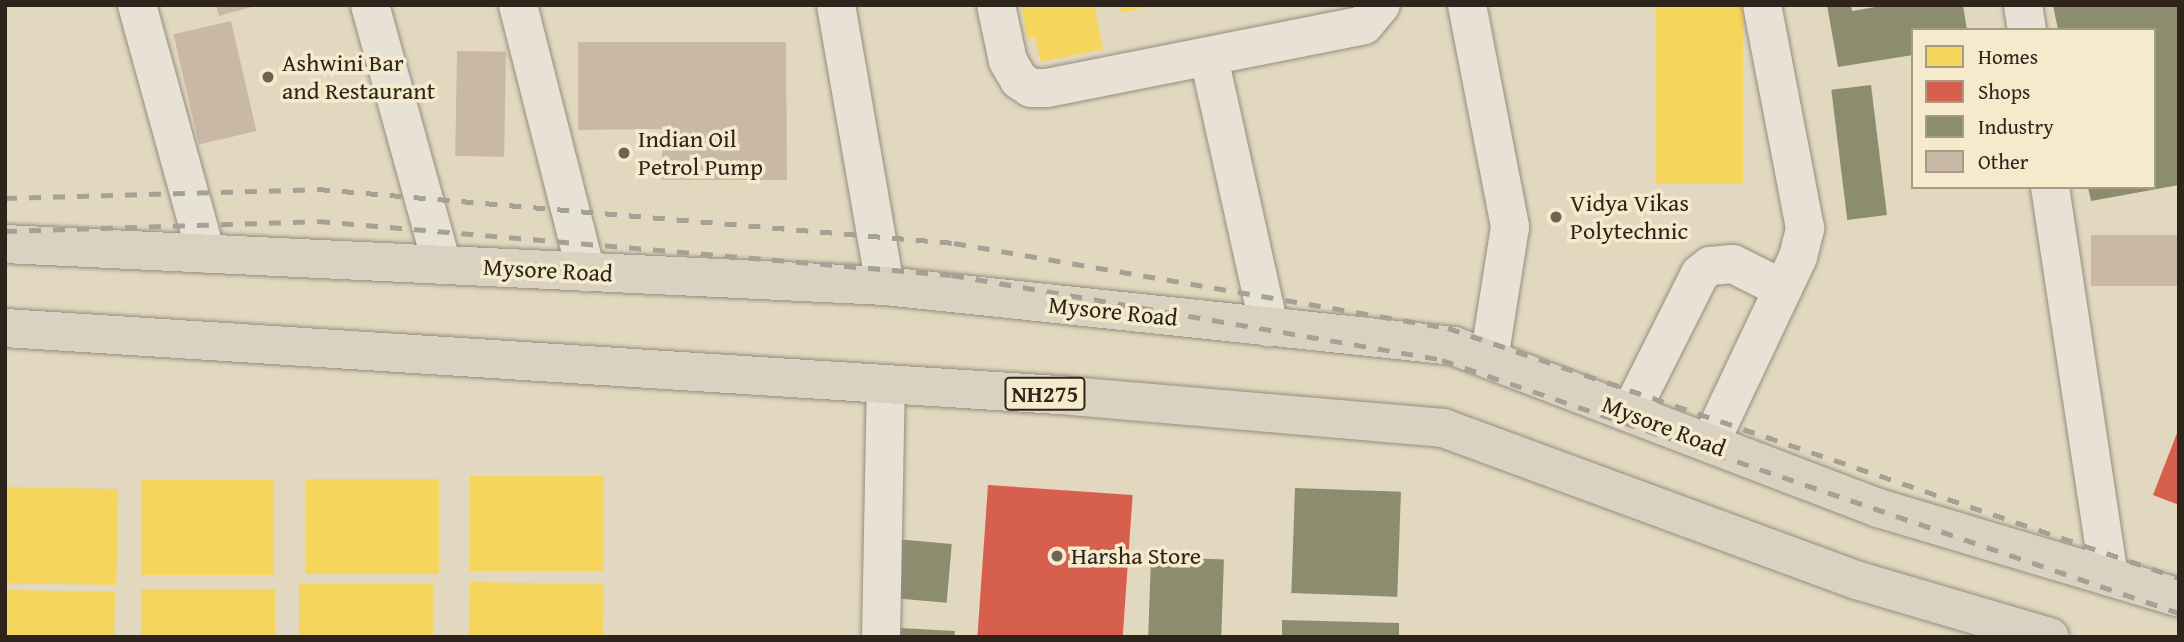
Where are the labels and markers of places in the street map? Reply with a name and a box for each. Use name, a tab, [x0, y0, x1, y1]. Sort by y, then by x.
place label: Ashwini Bar and Restaurant	[282, 49, 435, 105]
marker: Ashwini Bar and Restaurant	[260, 69, 276, 85]
place label: Indian Oil Petrol Pump	[638, 125, 763, 181]
marker: Indian Oil Petrol Pump	[616, 145, 632, 161]
place label: Vidya Vikas Polytechnic	[1570, 189, 1689, 245]
marker: Vidya Vikas Polytechnic	[1548, 209, 1564, 225]
place label: Harsha Store	[1071, 542, 1201, 570]
marker: Harsha Store	[1049, 548, 1065, 564]

